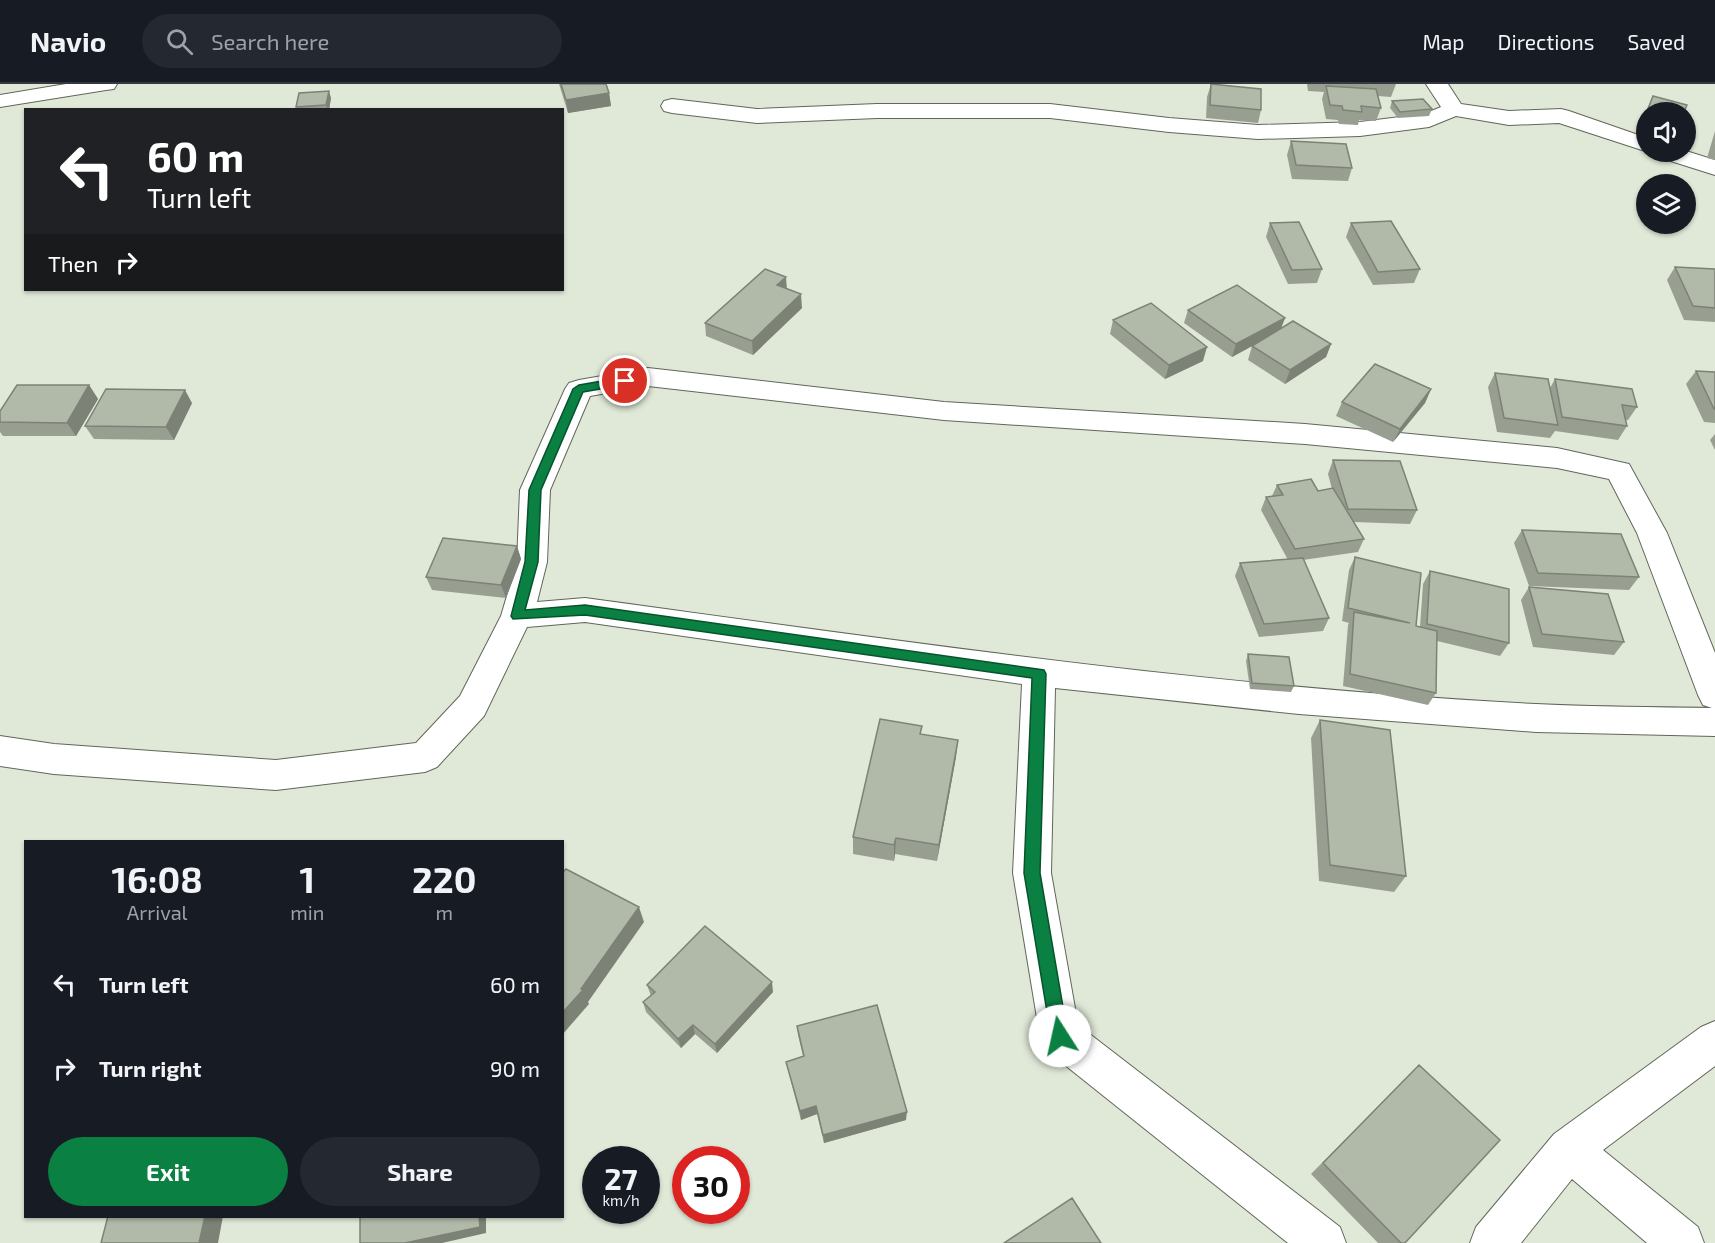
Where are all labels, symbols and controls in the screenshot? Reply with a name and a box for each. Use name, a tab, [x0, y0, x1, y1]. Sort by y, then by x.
search box	[142, 14, 562, 68]
text: Navio	[30, 24, 106, 58]
icon: search	[163, 25, 196, 58]
text: Search here	[211, 28, 329, 54]
text: Map	[1422, 29, 1465, 54]
text: Directions	[1498, 29, 1594, 54]
text: Saved	[1627, 29, 1685, 54]
map controls	[1636, 102, 1696, 234]
button: sound	[1636, 102, 1696, 162]
text: 60 m	[147, 130, 244, 180]
icon: left	[48, 132, 126, 210]
button: layers	[1636, 174, 1696, 234]
text: Turn left	[147, 181, 251, 213]
icon: right	[110, 246, 143, 279]
text: Then	[48, 250, 98, 276]
pin	[599, 355, 650, 406]
icon: arrive	[608, 364, 641, 397]
text: 16:08	[112, 857, 203, 900]
text: 1	[300, 857, 315, 900]
text: 220	[412, 857, 476, 900]
text: Arrival	[127, 900, 188, 924]
text: min	[290, 900, 324, 924]
text: m	[435, 900, 453, 924]
icon: left	[48, 968, 81, 1001]
text: Turn left	[99, 971, 188, 997]
text: 60 m	[490, 971, 540, 997]
position arrow	[1028, 1004, 1092, 1068]
icon: right	[48, 1052, 81, 1085]
text: Turn right	[99, 1055, 201, 1081]
text: 90 m	[490, 1055, 540, 1081]
button: Exit	[48, 1137, 288, 1206]
button: Share	[300, 1137, 540, 1206]
speed limit sign: 30	[672, 1146, 750, 1224]
text: 27	[604, 1160, 638, 1196]
text: km/h	[602, 1191, 640, 1209]

